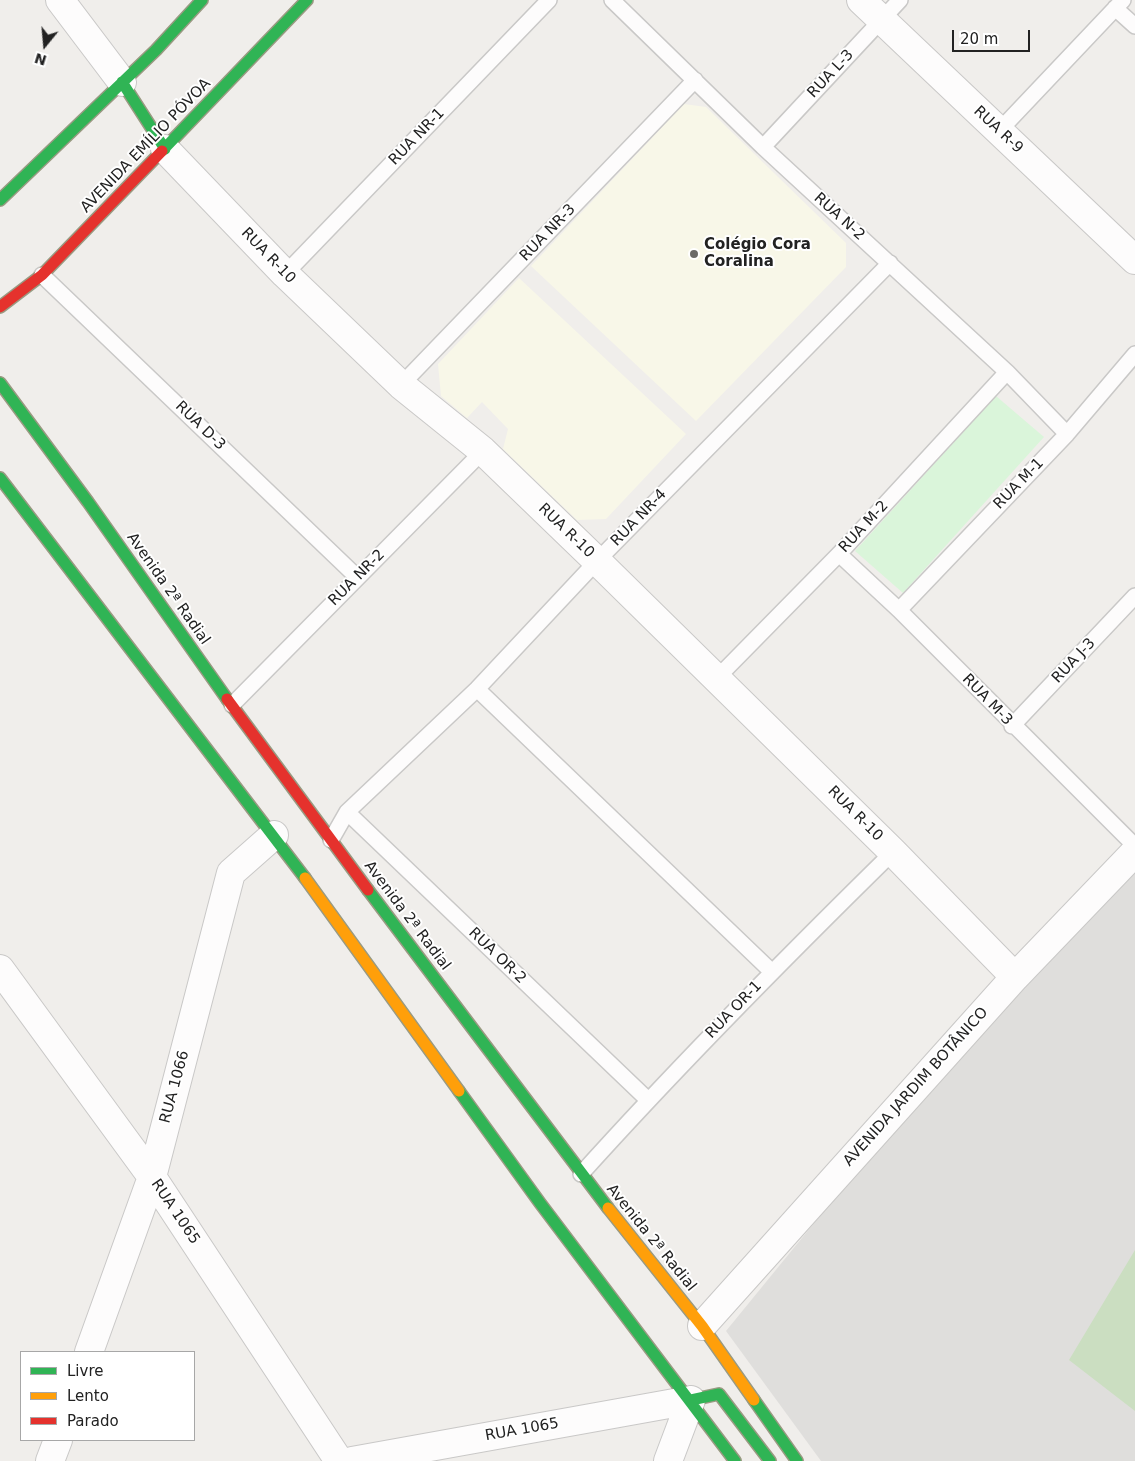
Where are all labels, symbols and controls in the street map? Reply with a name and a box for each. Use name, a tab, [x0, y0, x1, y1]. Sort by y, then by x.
north arrow	[20, 20, 70, 70]
scale bar	[955, 20, 1032, 52]
text: 20 m	[960, 30, 998, 48]
street label: RUA L-3	[804, 46, 858, 102]
text: N	[33, 50, 49, 69]
street label: AVENIDA EMÍLIO PÓVOA	[77, 75, 215, 217]
street label: RUA R-9	[969, 103, 1027, 157]
street label: RUA NR-1	[385, 105, 449, 169]
street label: RUA N-2	[810, 189, 868, 245]
street label: RUA NR-3	[516, 201, 580, 265]
street label: RUA R-10	[237, 224, 299, 288]
place label: Colégio Cora Coralina	[704, 236, 811, 271]
marker: Colégio Cora Coralina	[688, 248, 700, 260]
street label: RUA D-3	[171, 398, 229, 454]
street label: RUA M-1	[990, 455, 1048, 513]
street label: RUA NR-4	[607, 486, 671, 550]
street label: RUA M-2	[835, 497, 893, 557]
street label: RUA R-10	[534, 500, 598, 562]
street label: Avenida 2ª Radial	[123, 530, 213, 648]
street label: RUA NR-2	[325, 546, 389, 610]
street label: RUA J-3	[1049, 635, 1099, 687]
street label: RUA M-3	[958, 671, 1016, 729]
street label: RUA R-10	[824, 783, 886, 845]
street label: Avenida 2ª Radial	[360, 858, 454, 974]
street label: RUA OR-2	[464, 924, 530, 988]
street label: RUA OR-1	[702, 977, 766, 1043]
street label: AVENIDA JARDIM BOTÂNICO	[840, 1004, 992, 1170]
street label: RUA 1066	[157, 1049, 193, 1125]
street label: RUA 1065	[147, 1176, 203, 1248]
street label: Avenida 2ª Radial	[602, 1181, 700, 1295]
legend	[20, 1351, 195, 1441]
text: Livre	[67, 1362, 103, 1380]
text: Lento	[67, 1387, 109, 1405]
text: Parado	[67, 1412, 119, 1430]
street label: RUA 1065	[484, 1415, 560, 1445]

